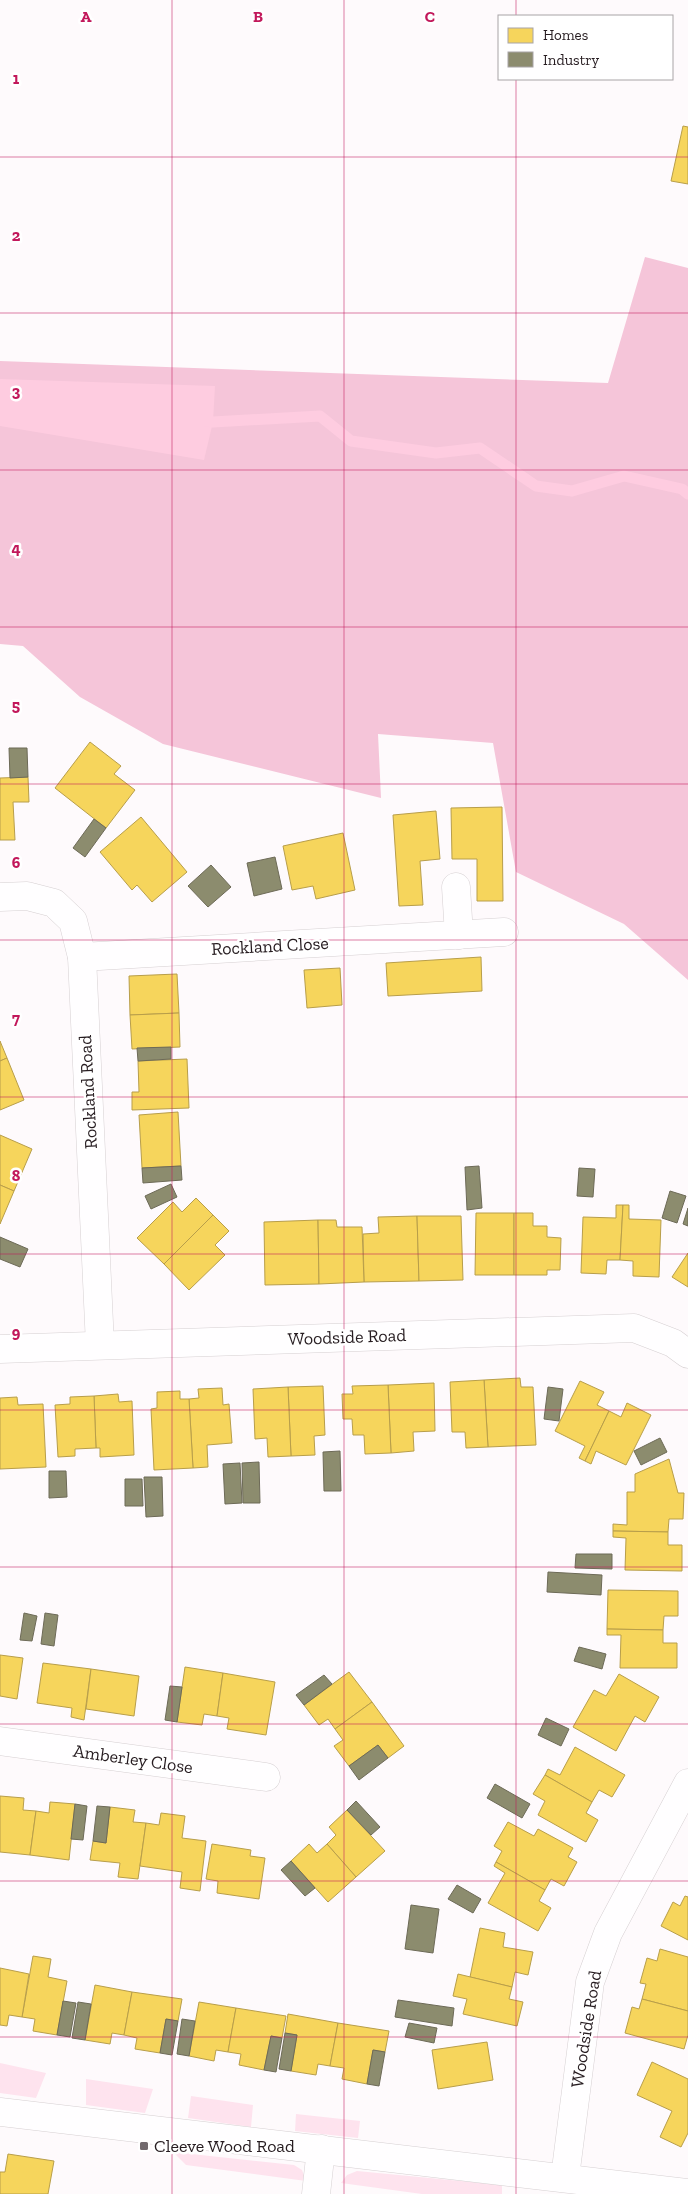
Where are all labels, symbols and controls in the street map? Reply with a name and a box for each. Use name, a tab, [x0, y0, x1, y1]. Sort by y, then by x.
text: A	[81, 7, 92, 26]
text: B	[253, 7, 263, 26]
text: C	[425, 7, 435, 26]
legend	[498, 15, 673, 80]
text: Homes	[543, 26, 588, 44]
text: Industry	[543, 51, 600, 69]
text: 1	[13, 69, 20, 88]
text: 2	[12, 226, 21, 245]
text: 3	[12, 382, 21, 401]
text: 4	[11, 539, 21, 558]
text: 5	[12, 696, 20, 715]
text: 6	[12, 853, 21, 872]
street label: Rockland Close	[211, 932, 329, 960]
text: 7	[12, 1009, 20, 1028]
street label: Rockland Road	[74, 1034, 102, 1150]
text: 8	[12, 1166, 21, 1185]
text: 9	[12, 1323, 21, 1342]
street label: Woodside Road	[287, 1324, 407, 1350]
street label: Amberley Close	[72, 1740, 194, 1778]
street label: Woodside Road	[566, 1969, 606, 2089]
place label: Cleeve Wood Road	[154, 2135, 295, 2157]
marker: Cleeve Wood Road	[138, 2140, 150, 2152]

